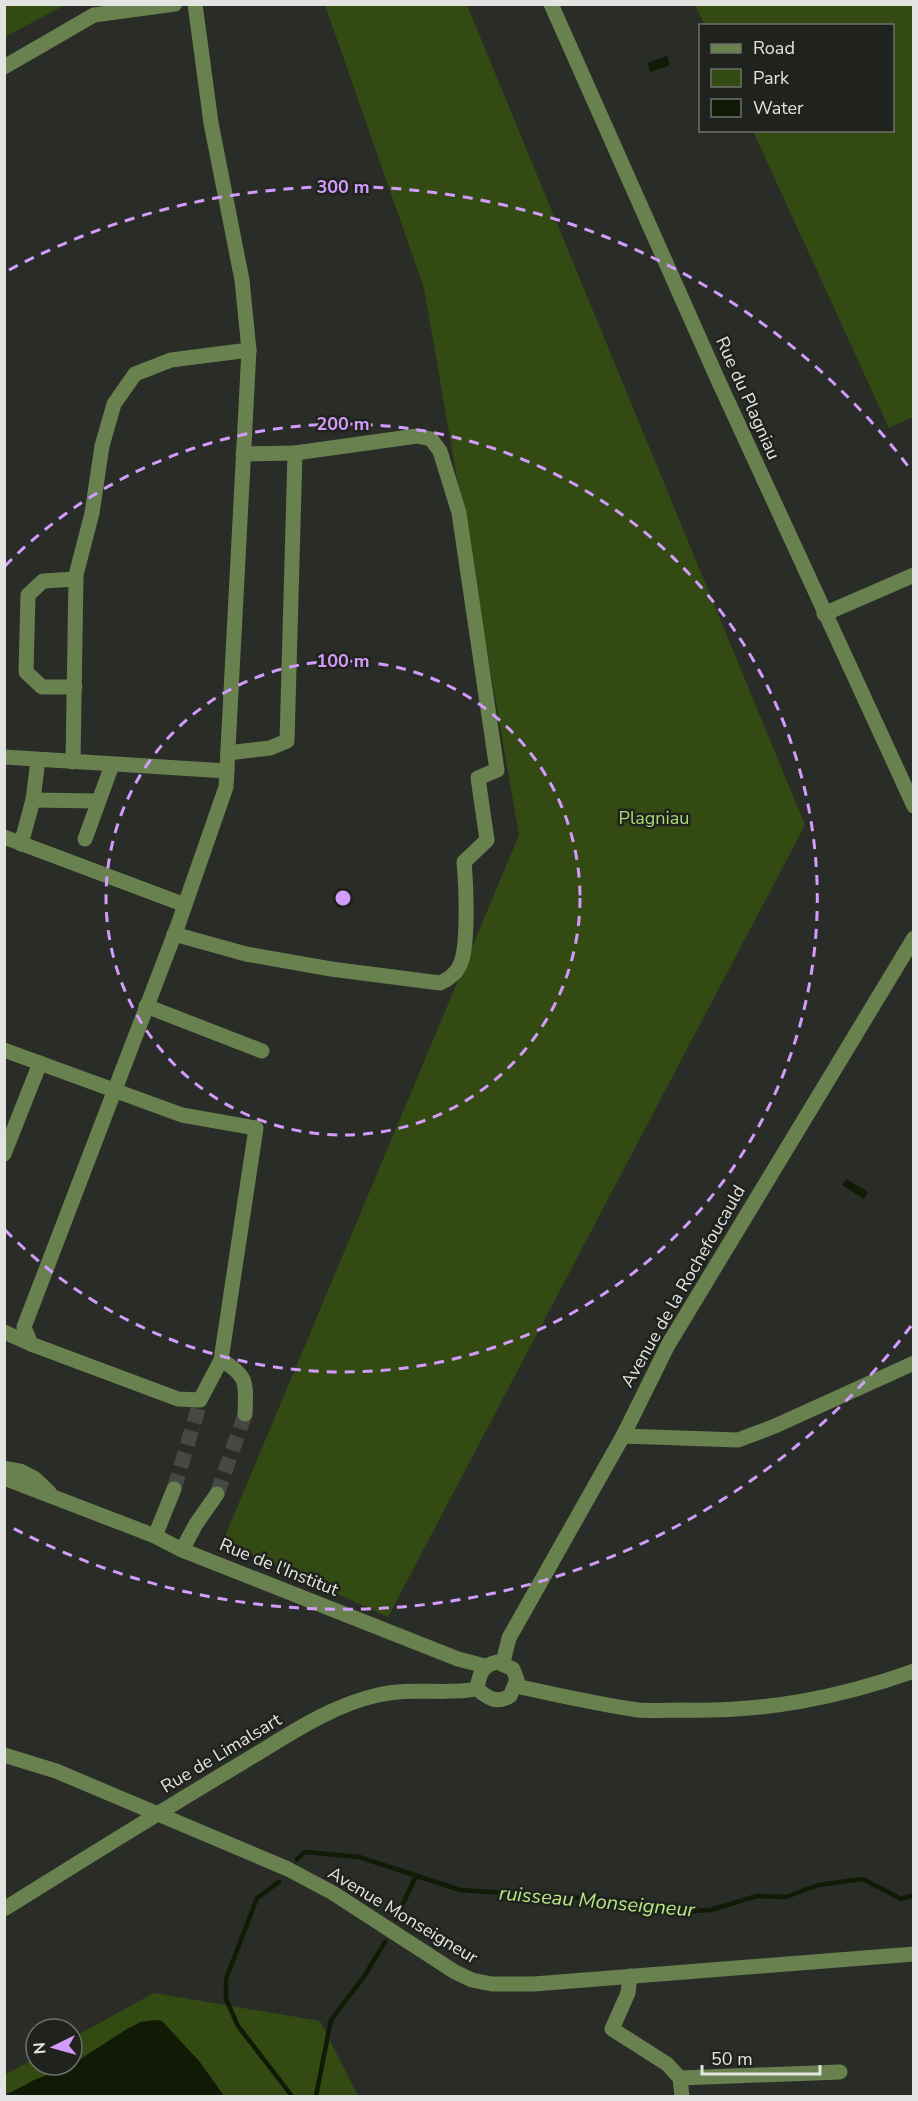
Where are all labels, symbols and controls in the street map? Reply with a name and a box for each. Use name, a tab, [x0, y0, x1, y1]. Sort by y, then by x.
legend	[699, 24, 894, 132]
text: Road	[753, 36, 795, 60]
text: Park	[753, 66, 790, 90]
text: Water	[753, 96, 804, 120]
text: 300 m	[316, 175, 370, 199]
street label: Rue du Plagniau	[710, 333, 786, 463]
text: 200 m	[316, 412, 370, 436]
text: 100 m	[316, 649, 370, 673]
park label: Plagniau	[619, 806, 689, 830]
centre of rings	[333, 888, 353, 908]
street label: Avenue de la Rochefoucauld	[615, 1181, 751, 1391]
street label: Rue de l'Institut	[216, 1532, 343, 1602]
street label: Rue de Limalsart	[156, 1707, 286, 1798]
street label: Avenue Monseigneur	[324, 1861, 483, 1970]
water label: ruisseau Monseigneur	[498, 1879, 697, 1924]
north arrow	[24, 2017, 84, 2077]
scale bar	[702, 2038, 820, 2076]
text: N	[29, 2041, 52, 2055]
text: 50 m	[711, 2047, 753, 2071]

